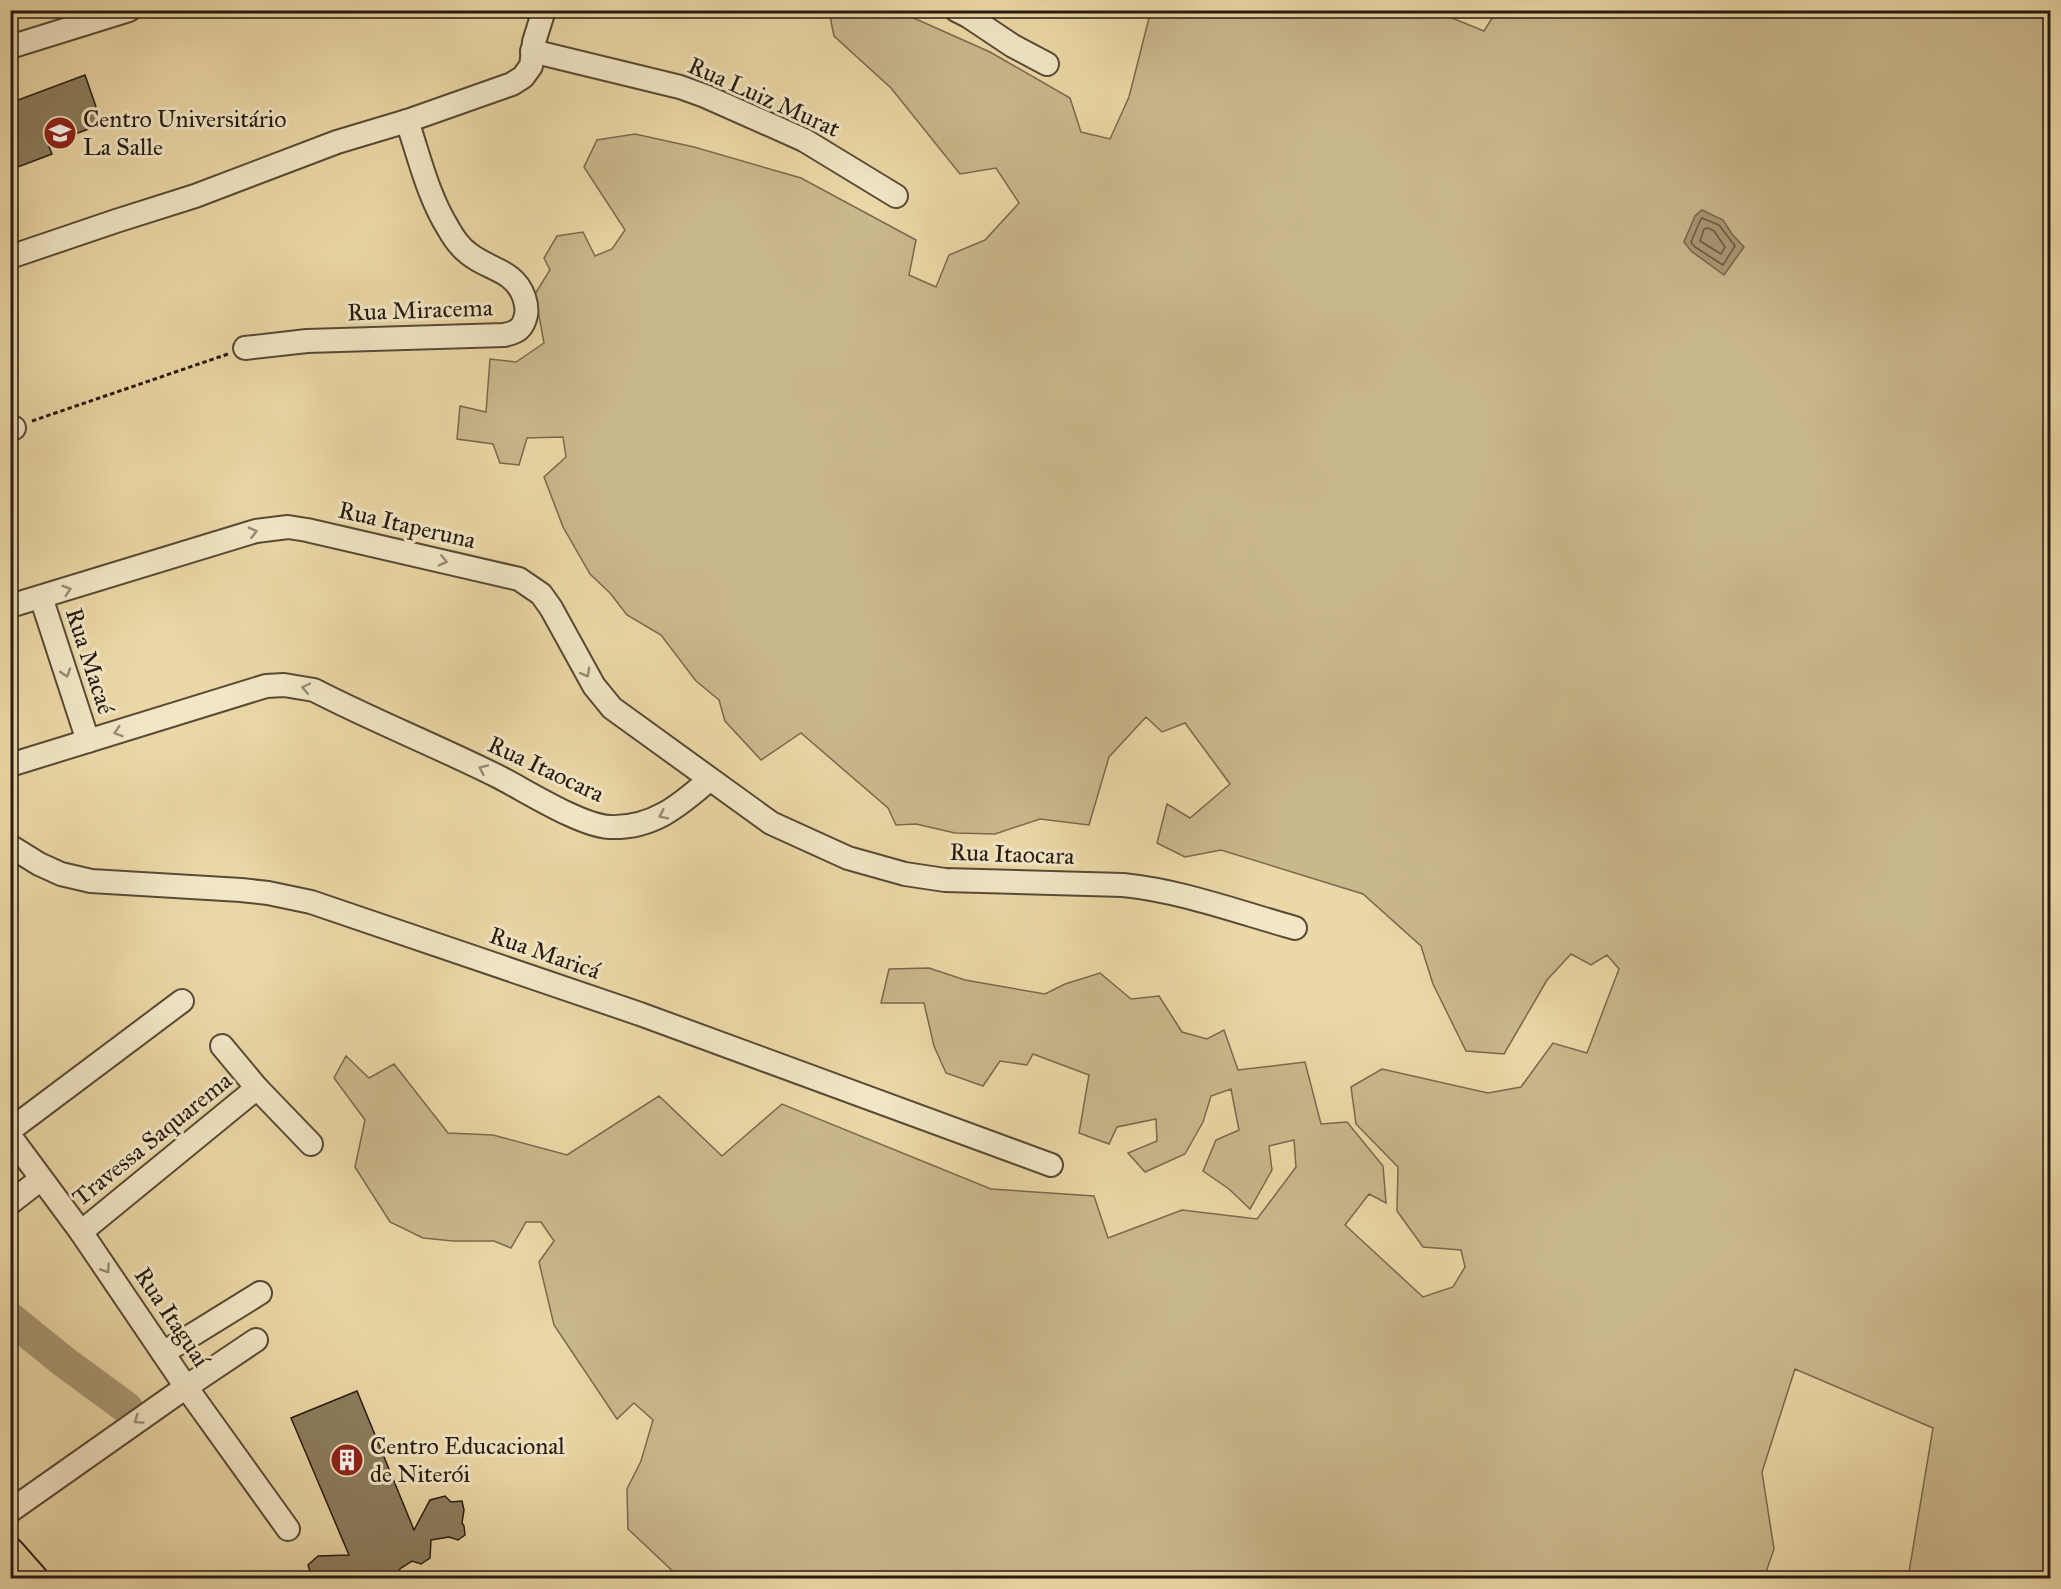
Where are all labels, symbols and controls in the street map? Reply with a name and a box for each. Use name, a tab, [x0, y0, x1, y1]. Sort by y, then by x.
street label: Rua Luiz Murat	[683, 50, 845, 144]
place label: Centro Universitário La Salle	[83, 104, 287, 162]
school or university icon: Centro Universitário La Salle	[42, 115, 78, 151]
street label: Rua Miracema	[347, 292, 494, 328]
street label: Rua Itaperuna	[335, 495, 480, 556]
one-way arrow	[248, 527, 258, 540]
one-way arrow	[438, 554, 448, 567]
one-way arrow	[61, 584, 72, 597]
street label: Rua Macaé	[59, 604, 121, 718]
one-way arrow	[579, 666, 590, 677]
one-way arrow	[59, 667, 71, 678]
one-way arrow	[301, 683, 311, 696]
one-way arrow	[113, 725, 124, 737]
street label: Rua Itaocara	[483, 729, 610, 809]
one-way arrow	[478, 765, 489, 777]
one-way arrow	[658, 807, 669, 819]
street label: Rua Itaocara	[949, 837, 1076, 871]
street label: Rua Maricá	[486, 920, 605, 986]
street label: Travessa Saquarema	[66, 1065, 238, 1212]
street label: Rua Itaguaí	[128, 1261, 217, 1374]
one-way arrow	[99, 1262, 110, 1273]
one-way arrow	[134, 1413, 145, 1424]
place label: Centro Educacional de Niterói	[370, 1431, 565, 1489]
building icon: Centro Educacional de Niterói	[329, 1442, 365, 1478]

